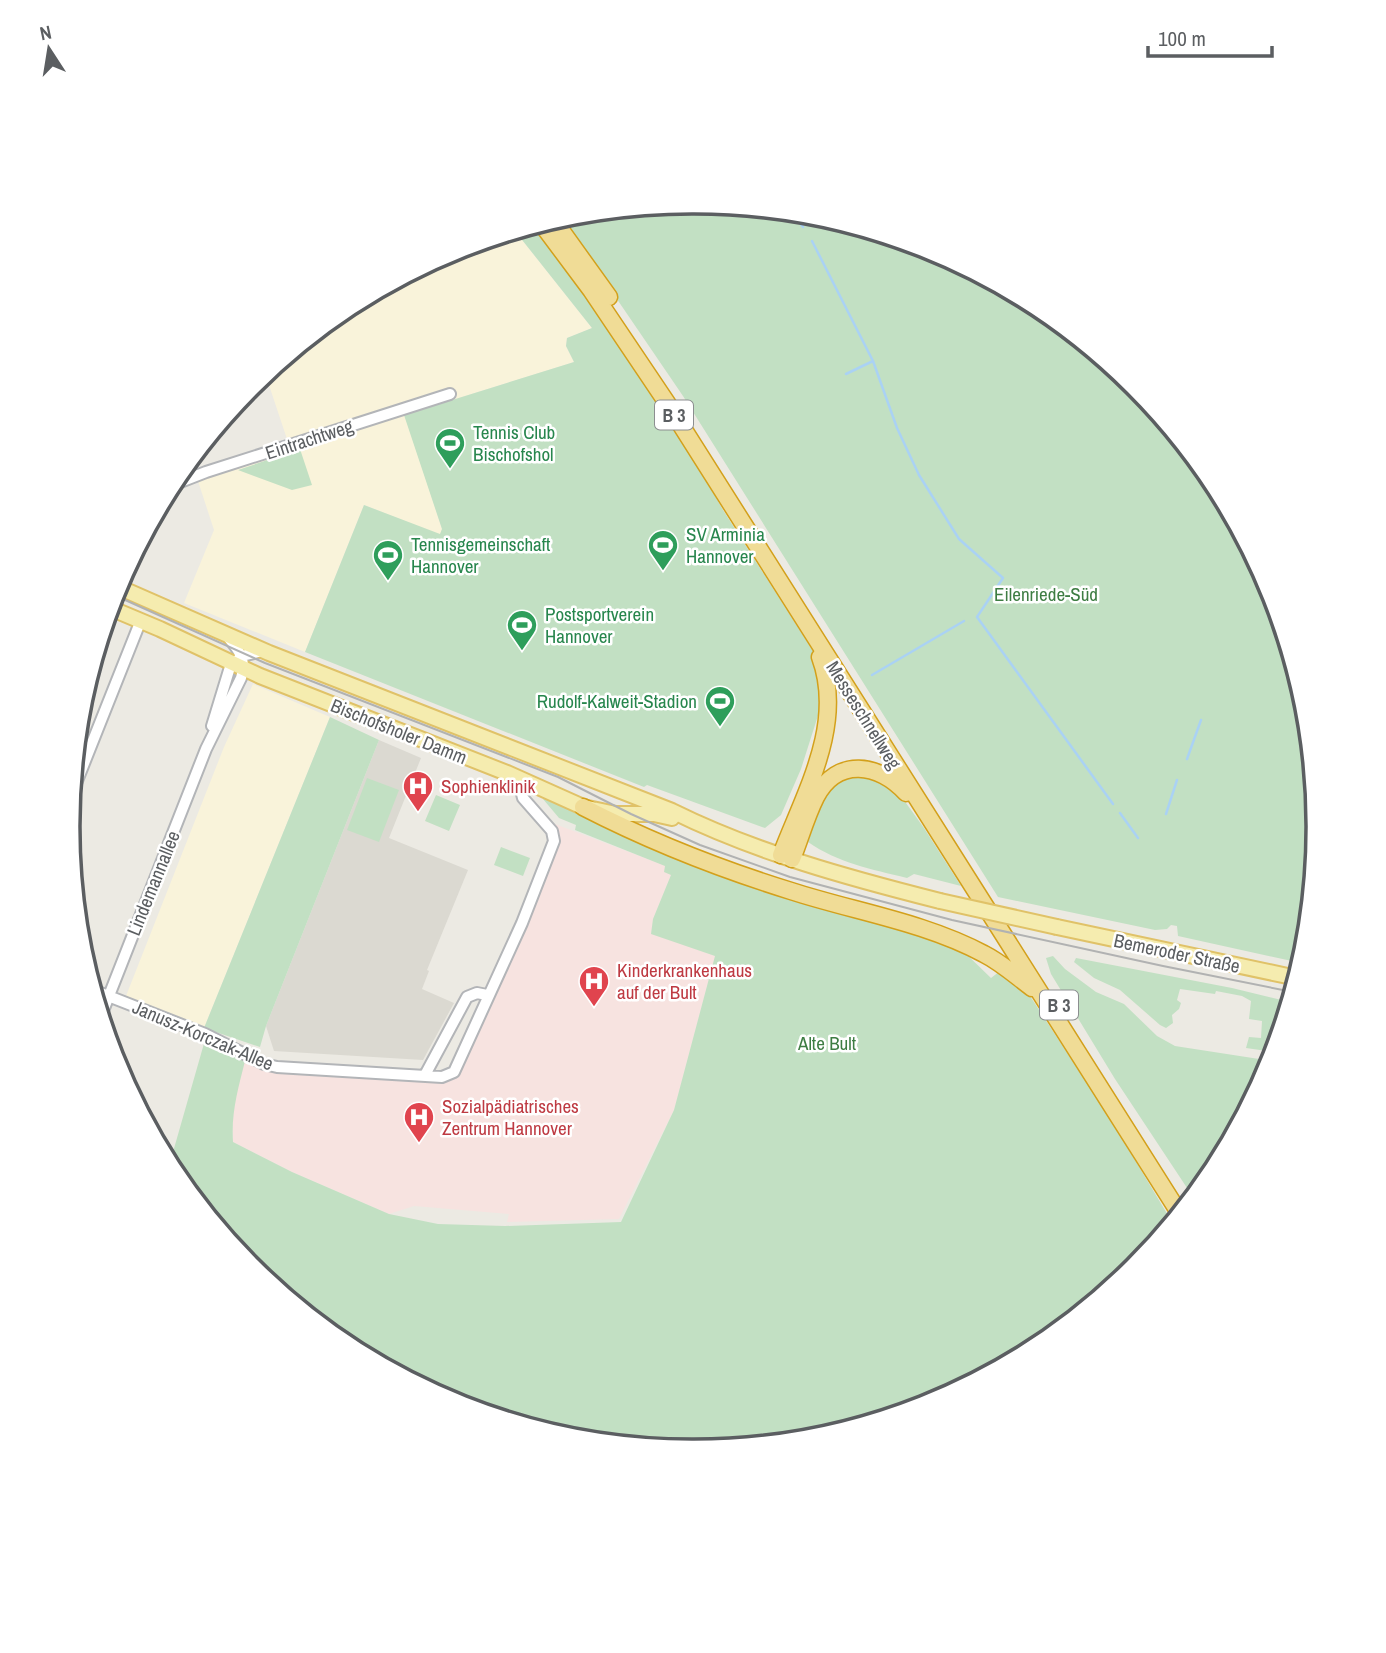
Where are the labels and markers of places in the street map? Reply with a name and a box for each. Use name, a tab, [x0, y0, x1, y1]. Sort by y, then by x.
place label: Tennis Club Bischofshol	[473, 419, 555, 467]
sports icon: Tennis Club Bischofshol	[433, 426, 467, 470]
place label: SV Arminia Hannover	[686, 521, 765, 569]
sports icon: SV Arminia Hannover	[646, 528, 680, 572]
place label: Tennisgemeinschaft Hannover	[411, 531, 551, 579]
sports icon: Tennisgemeinschaft Hannover	[371, 538, 405, 582]
place label: Postsportverein Hannover	[545, 601, 654, 649]
sports icon: Postsportverein Hannover	[505, 608, 539, 652]
sports icon: Rudolf-Kalweit-Stadion	[703, 684, 737, 728]
place label: Rudolf-Kalweit-Stadion	[537, 688, 697, 714]
hospital icon: Sophienklinik	[401, 769, 435, 813]
place label: Sophienklinik	[441, 773, 536, 799]
place label: Kinderkrankenhaus auf der Bult	[617, 957, 752, 1005]
hospital icon: Kinderkrankenhaus auf der Bult	[577, 964, 611, 1008]
place label: Sozialpädiatrisches Zentrum Hannover	[442, 1093, 579, 1141]
hospital icon: Sozialpädiatrisches Zentrum Hannover	[402, 1100, 436, 1144]

